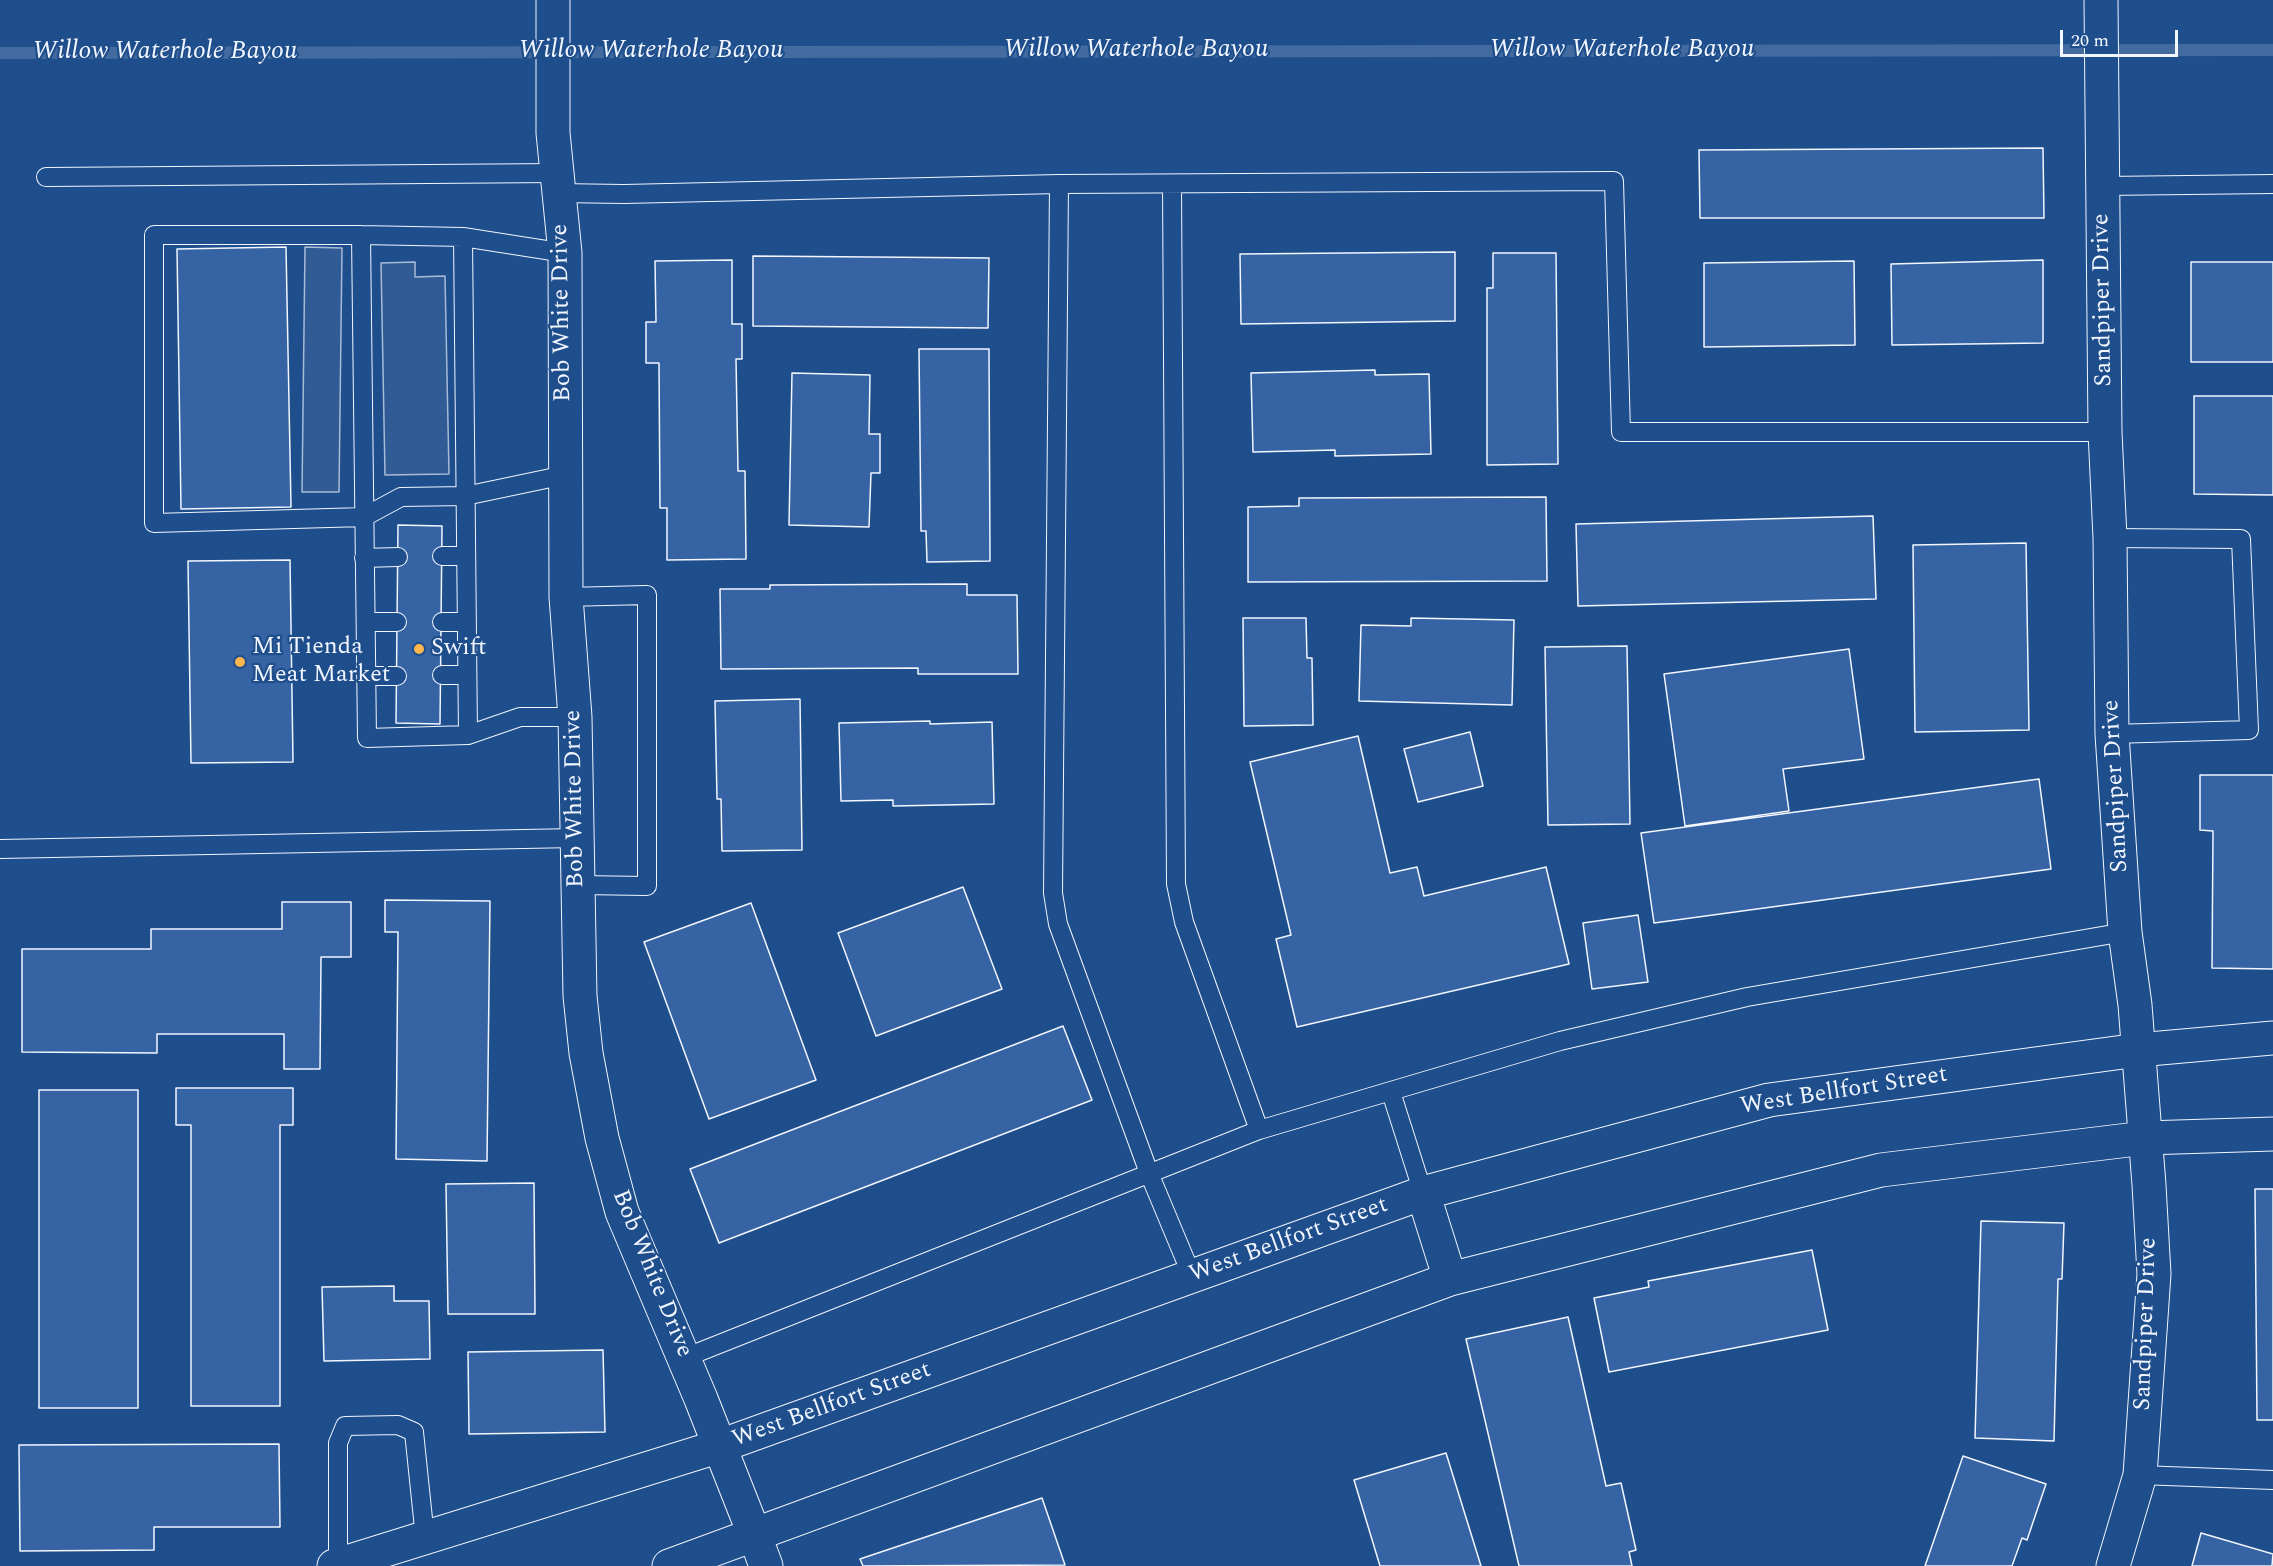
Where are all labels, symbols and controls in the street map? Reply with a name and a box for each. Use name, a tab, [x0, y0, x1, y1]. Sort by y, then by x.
scale bar	[2063, 18, 2182, 56]
text: 20 m	[2071, 27, 2109, 54]
water label: Willow Waterhole Bayou	[1004, 35, 1268, 67]
water label: Willow Waterhole Bayou	[1490, 35, 1754, 67]
water label: Willow Waterhole Bayou	[519, 36, 783, 68]
water label: Willow Waterhole Bayou	[33, 37, 297, 69]
street label: Sandpiper Drive	[2088, 213, 2120, 387]
street label: Bob White Drive	[547, 224, 579, 402]
place label: Mi Tienda Meat Market	[252, 634, 390, 690]
place label: Swift	[431, 635, 487, 663]
marker: Swift	[412, 642, 426, 656]
marker: Mi Tienda Meat Market	[233, 655, 247, 669]
street label: Sandpiper Drive	[2098, 699, 2136, 873]
street label: Bob White Drive	[560, 710, 592, 888]
street label: West Bellfort Street	[1738, 1061, 1950, 1123]
street label: Bob White Drive	[604, 1186, 698, 1362]
street label: West Bellfort Street	[1186, 1192, 1392, 1290]
street label: Sandpiper Drive	[2130, 1237, 2164, 1411]
street label: West Bellfort Street	[729, 1357, 935, 1455]

